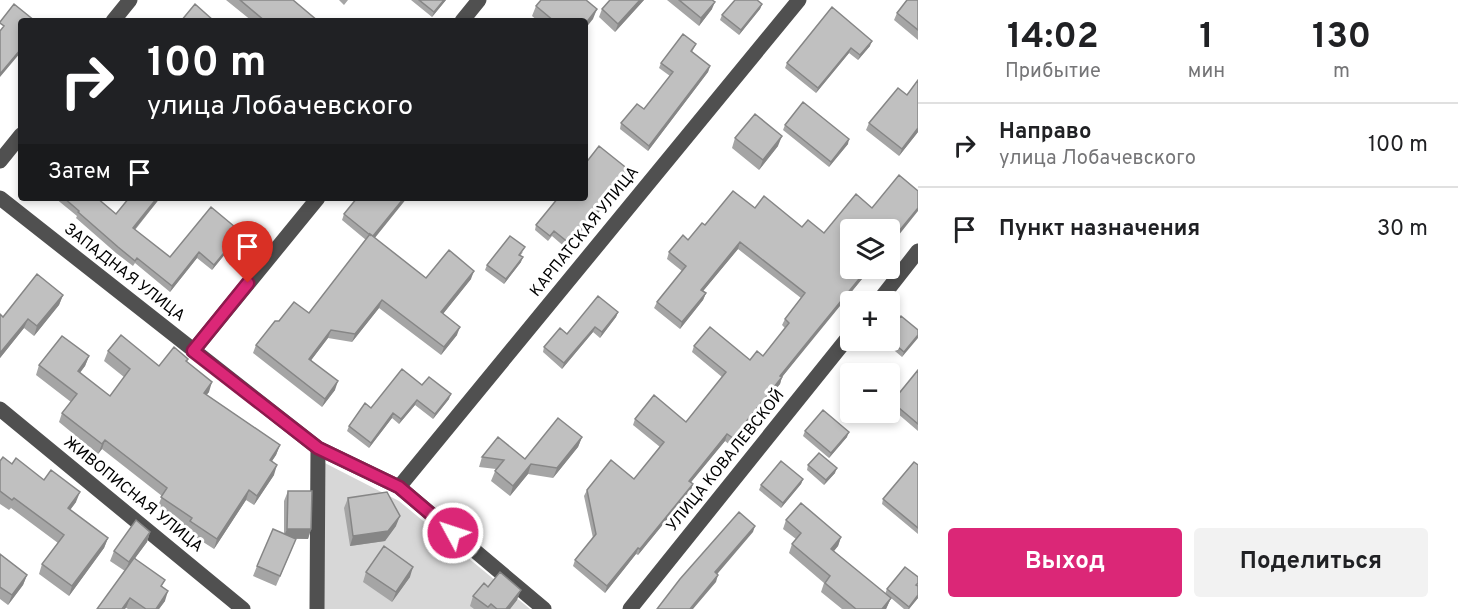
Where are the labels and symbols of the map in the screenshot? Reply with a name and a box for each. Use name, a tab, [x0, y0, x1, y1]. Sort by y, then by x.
street label: КАРПАТСКАЯ УЛИЦА	[526, 163, 644, 301]
street label: ЗАПАДНАЯ УЛИЦА	[59, 219, 189, 327]
pin	[222, 221, 273, 283]
street label: УЛИЦА КОВАЛЕВСКОЙ	[661, 385, 789, 536]
street label: ЖИВОПИСНАЯ УЛИЦА	[59, 433, 207, 557]
position arrow	[421, 501, 485, 565]

